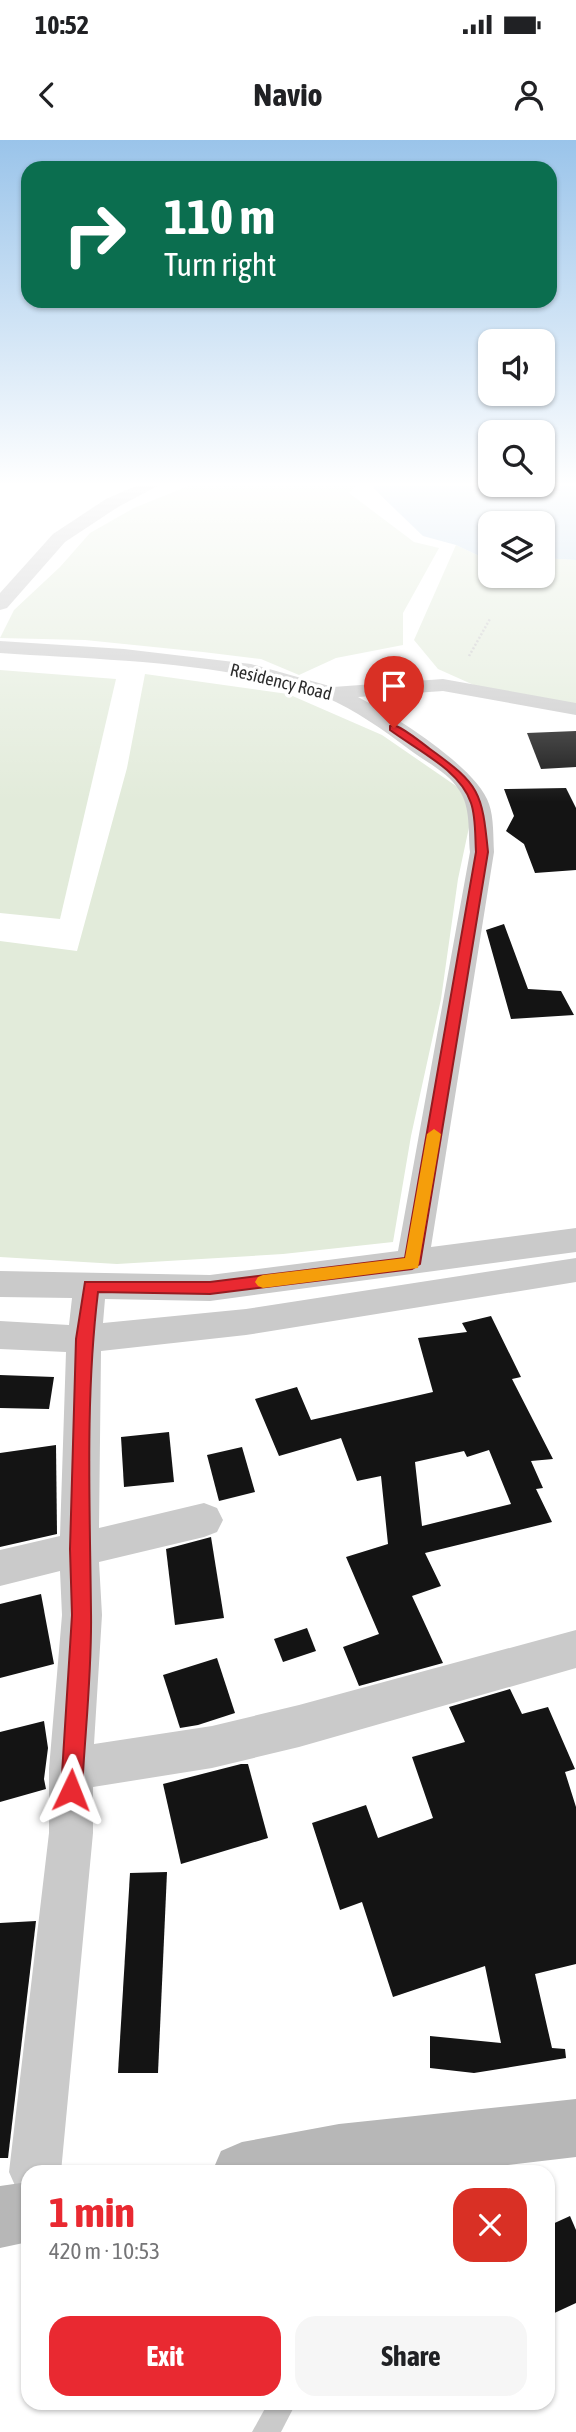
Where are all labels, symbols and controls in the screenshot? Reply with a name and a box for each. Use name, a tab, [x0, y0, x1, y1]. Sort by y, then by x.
text: 10:52	[35, 10, 89, 40]
icon: back	[28, 76, 66, 114]
text: Navio	[253, 76, 323, 113]
icon: person	[510, 76, 548, 114]
text: 110 m	[164, 188, 275, 244]
icon: right	[49, 189, 140, 280]
text: Turn right	[164, 246, 277, 283]
map controls	[478, 329, 555, 588]
button: sound	[478, 329, 555, 406]
button: search	[478, 420, 555, 497]
button: layers	[478, 511, 555, 588]
pin	[364, 656, 424, 728]
street label: Residency Road	[228, 659, 334, 704]
icon: arrive	[375, 667, 413, 705]
position arrow	[34, 1753, 108, 1827]
text: 1 min	[49, 2188, 135, 2236]
button: close	[453, 2188, 527, 2262]
text: 420 m · 10:53	[49, 2238, 160, 2264]
button: Exit	[49, 2316, 281, 2396]
button: Share	[295, 2316, 527, 2396]

